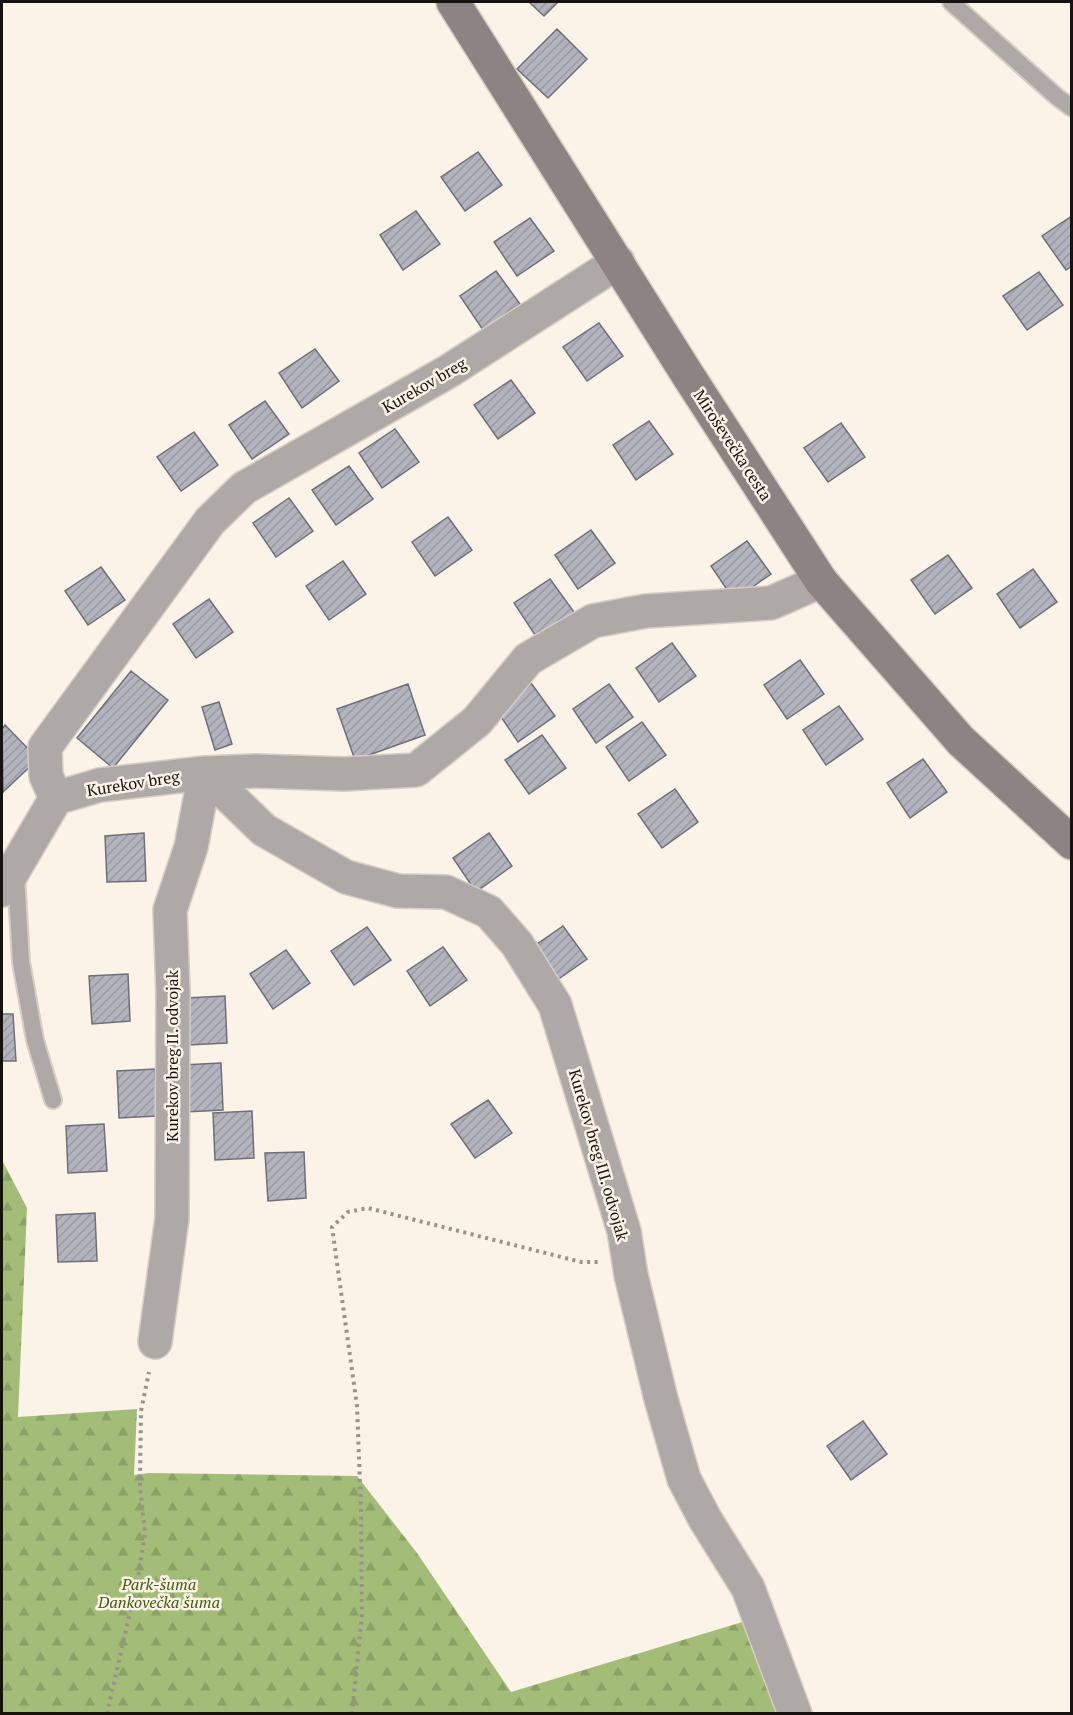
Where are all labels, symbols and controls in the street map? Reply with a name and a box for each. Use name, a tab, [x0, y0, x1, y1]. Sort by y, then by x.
street label: Kurekov breg	[378, 352, 471, 418]
street label: Miroševečka cesta	[689, 385, 777, 505]
street label: Kurekov breg	[85, 765, 182, 801]
street label: Kurekov breg II. odvojak	[161, 969, 183, 1142]
street label: Kurekov breg III. odvojak	[564, 1067, 634, 1244]
park label: Park-šuma Dankovečka šuma	[97, 1573, 220, 1613]

